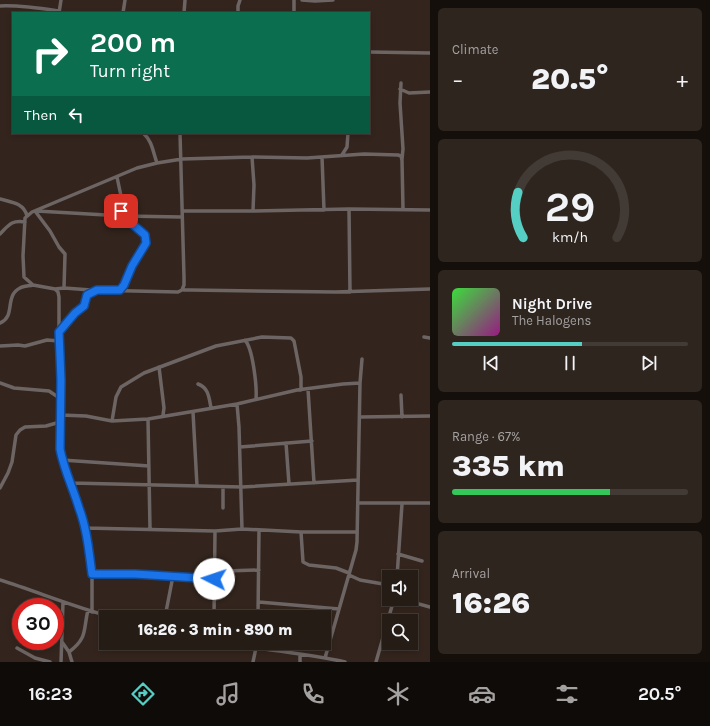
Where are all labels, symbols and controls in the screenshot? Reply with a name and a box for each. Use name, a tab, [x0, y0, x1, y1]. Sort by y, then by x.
text: 200 m	[90, 26, 176, 59]
icon: right	[24, 28, 76, 80]
text: Climate	[452, 42, 498, 57]
text: Turn right	[90, 60, 170, 82]
text: 20.5°	[531, 61, 609, 97]
text: −	[452, 67, 464, 93]
text: +	[676, 67, 688, 93]
icon: left	[65, 104, 87, 126]
text: Then	[24, 106, 57, 124]
text: 29	[545, 183, 595, 231]
pin	[104, 194, 138, 228]
icon: arrive	[110, 200, 132, 222]
text: km/h	[552, 229, 588, 246]
text: Night Drive	[512, 295, 592, 313]
text: The Halogens	[512, 313, 591, 328]
icon: previous	[480, 352, 502, 374]
icon: pause	[559, 352, 581, 374]
icon: next	[638, 352, 660, 374]
text: Range · 67%	[452, 429, 520, 444]
text: 335 km	[452, 448, 565, 484]
position arrow	[193, 558, 235, 600]
text: Arrival	[452, 566, 490, 581]
map controls	[382, 570, 418, 650]
button: sound	[382, 570, 418, 606]
text: 16:26	[452, 585, 530, 621]
speed limit sign: 30	[12, 598, 64, 650]
button: search	[382, 614, 418, 650]
text: 16:26 · 3 min · 890 m	[138, 621, 292, 639]
icon: directions	[129, 680, 157, 708]
icon: music	[214, 680, 242, 708]
icon: phone	[299, 680, 327, 708]
icon: climate	[384, 680, 412, 708]
icon: car	[468, 680, 496, 708]
icon: filters	[553, 680, 581, 708]
text: 16:23	[28, 683, 73, 705]
text: 20.5°	[638, 683, 682, 705]

